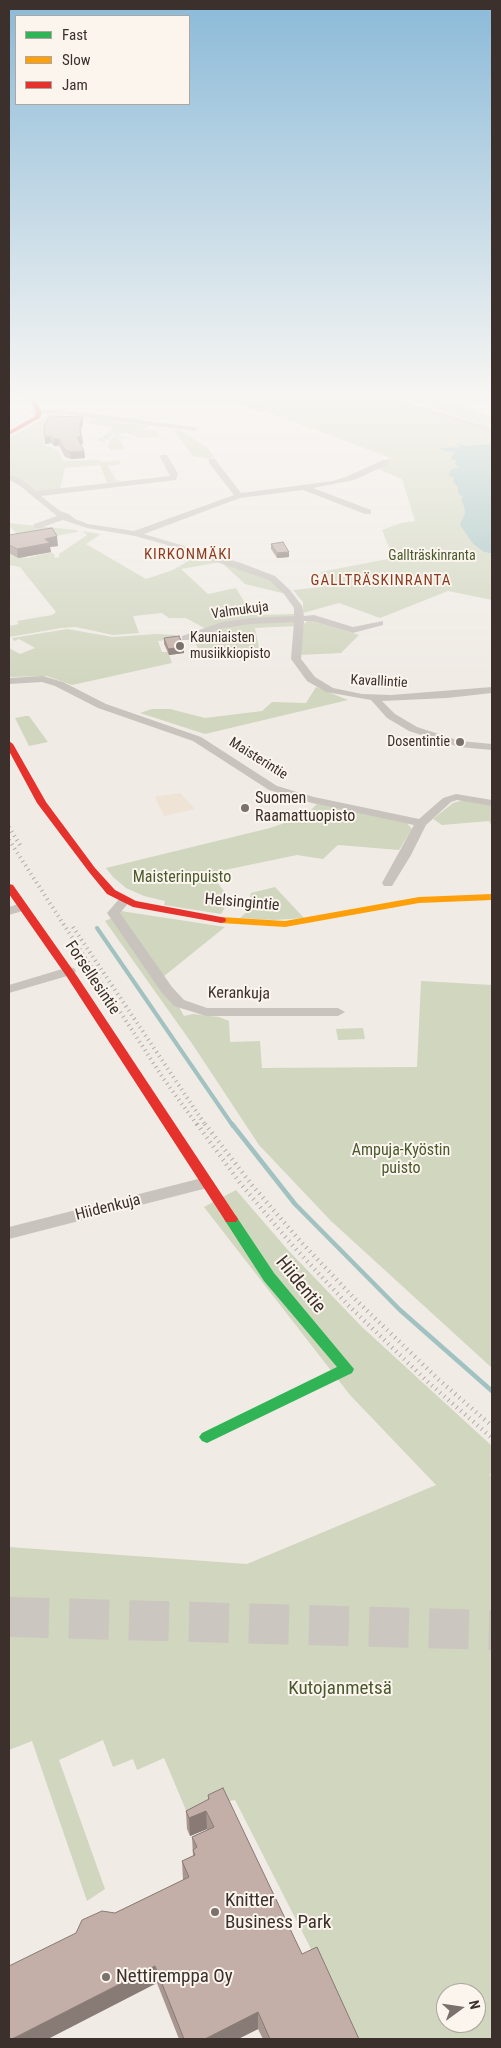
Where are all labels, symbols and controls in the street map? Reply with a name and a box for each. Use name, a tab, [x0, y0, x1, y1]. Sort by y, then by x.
legend	[15, 15, 190, 105]
text: Fast	[62, 26, 87, 44]
text: Slow	[62, 51, 91, 69]
text: Jam	[62, 76, 88, 94]
district label: KIRKONMÄKI	[143, 546, 233, 564]
park label: Gallträskinranta	[388, 548, 476, 564]
district label: GALLTRÄSKINRANTA	[309, 572, 453, 590]
street label: Valmukuja	[210, 599, 270, 623]
place label: Kauniaisten musiikkiopisto	[190, 630, 271, 662]
marker: Kauniaisten musiikkiopisto	[174, 640, 186, 652]
street label: Kavallintie	[350, 672, 408, 692]
street label: Maisterintie	[226, 734, 290, 784]
place label: Dosentintie	[387, 734, 450, 750]
marker: Dosentintie	[454, 736, 466, 748]
place label: Suomen Raamattuopisto	[255, 789, 355, 827]
marker: Suomen Raamattuopisto	[239, 802, 251, 814]
park label: Maisterinpuisto	[133, 868, 231, 888]
street label: Helsingintie	[204, 890, 280, 916]
street label: Forsellesintie	[60, 938, 124, 1018]
street label: Kerankuja	[208, 984, 270, 1004]
park label: Ampuja-Kyöstin puisto	[352, 1141, 450, 1179]
street label: Hiidenkuja	[73, 1191, 143, 1225]
street label: Hiidentie	[270, 1252, 330, 1318]
park label: Kutojanmetsä	[288, 1678, 392, 1700]
place label: Knitter Business Park	[225, 1890, 331, 1934]
marker: Knitter Business Park	[209, 1906, 221, 1918]
place label: Nettiremppa Oy	[116, 1966, 233, 1988]
marker: Nettiremppa Oy	[100, 1971, 112, 1983]
north arrow	[436, 1983, 486, 2033]
text: N	[466, 1999, 483, 2011]

